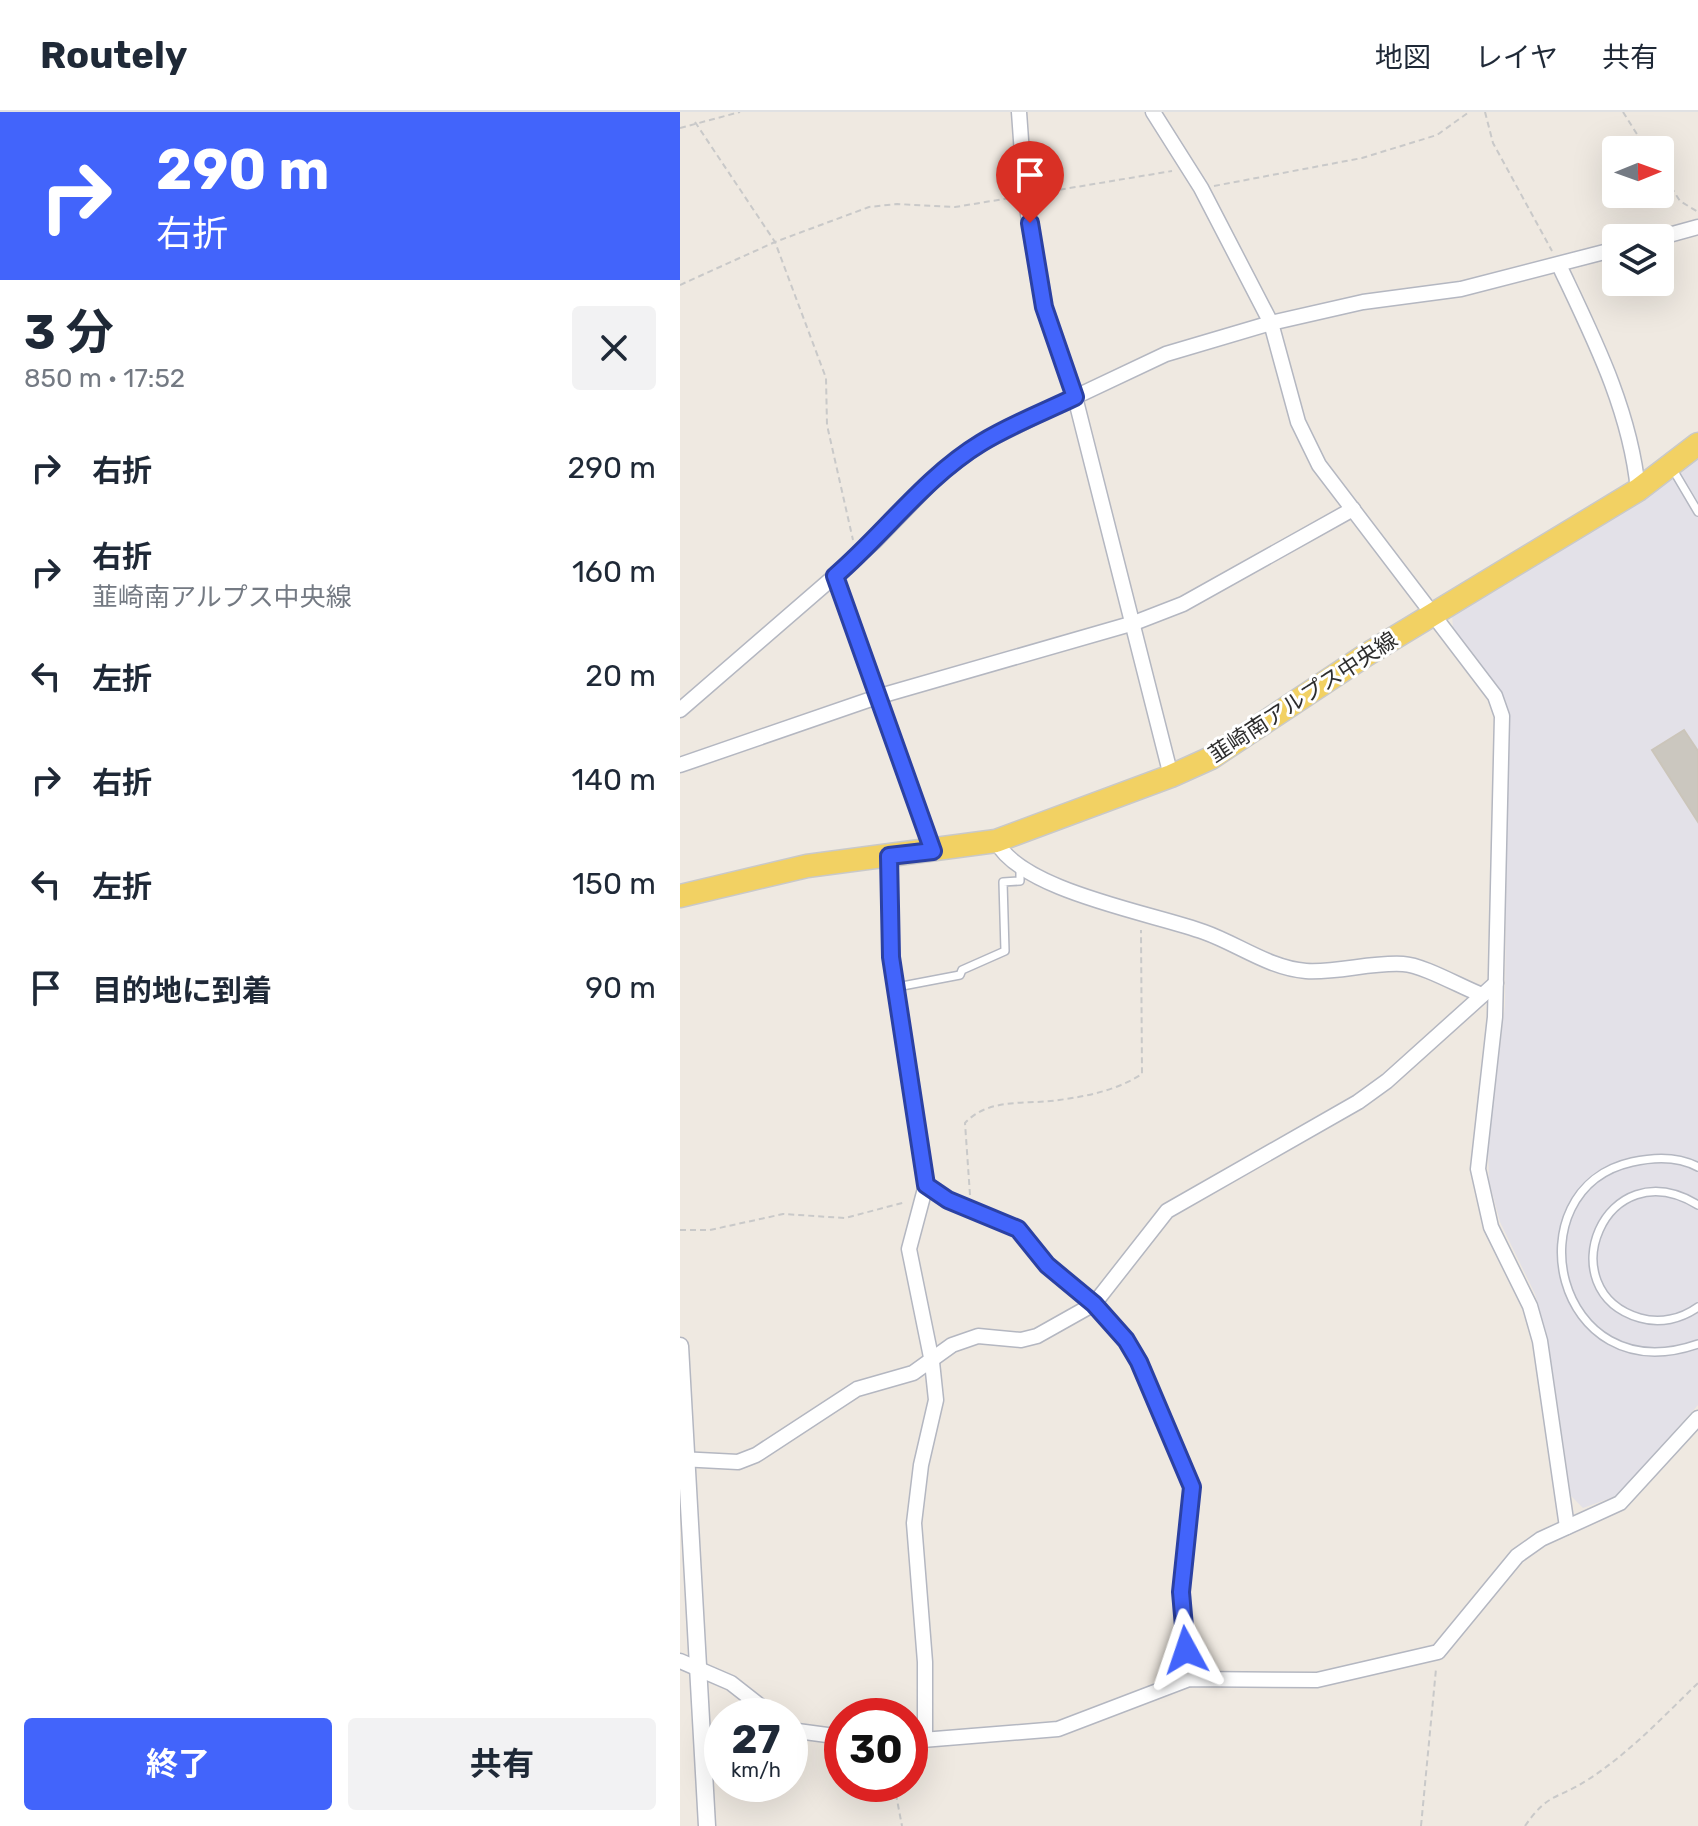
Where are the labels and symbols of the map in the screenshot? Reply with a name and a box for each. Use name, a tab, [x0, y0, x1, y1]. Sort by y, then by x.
north arrow	[1602, 136, 1674, 208]
pin	[996, 141, 1064, 223]
street label: 韮崎南アルプス中央線	[1203, 626, 1403, 768]
position arrow	[1144, 1608, 1228, 1692]
speed limit sign: 30	[824, 1698, 928, 1802]

